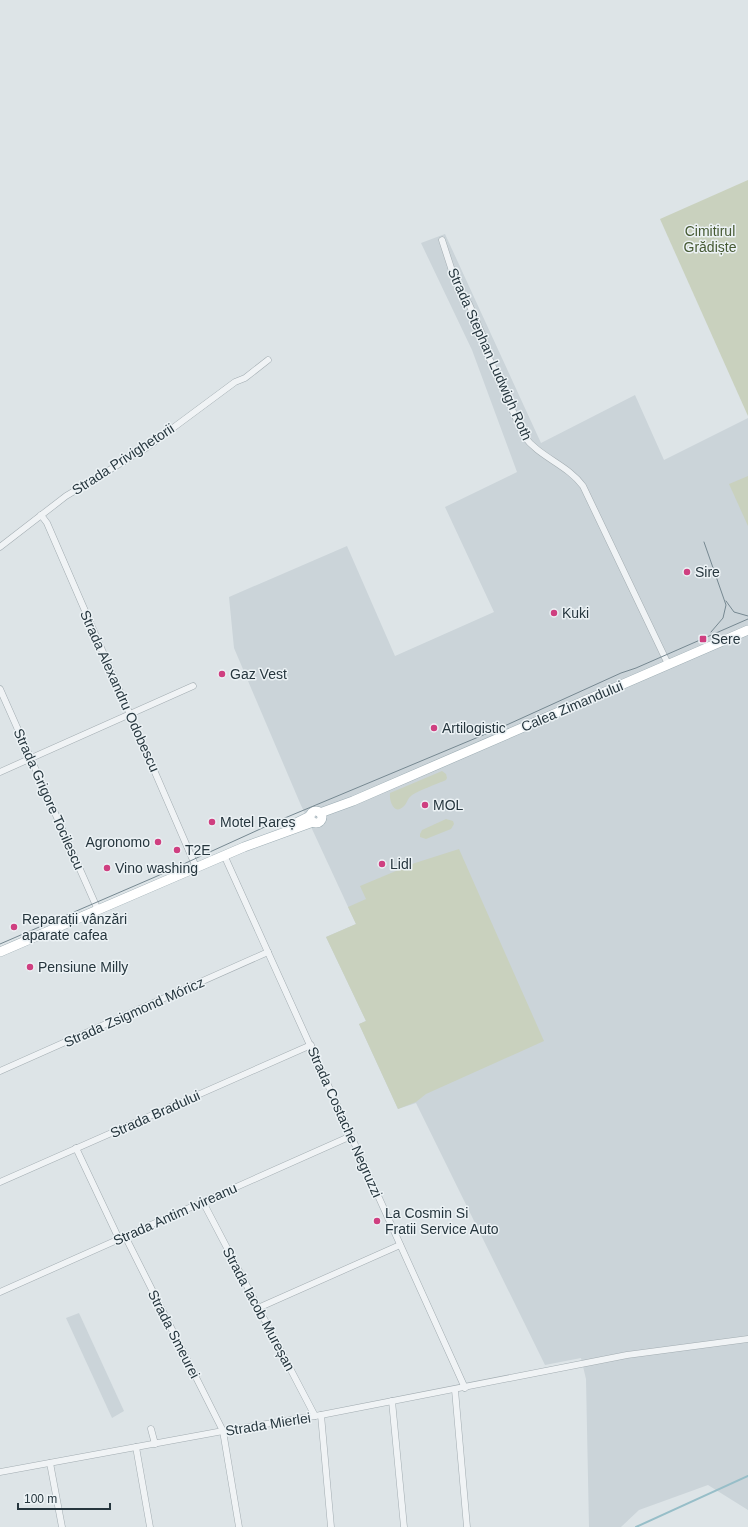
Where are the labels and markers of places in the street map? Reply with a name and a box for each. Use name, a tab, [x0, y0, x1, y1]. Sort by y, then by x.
place label: Sire	[695, 564, 720, 580]
marker: Sire	[682, 567, 692, 577]
place label: Kuki	[562, 605, 589, 621]
marker: Kuki	[549, 608, 559, 618]
place label: Sere	[711, 631, 741, 647]
marker: Sere	[698, 634, 708, 644]
place label: Gaz Vest	[230, 666, 287, 682]
marker: Gaz Vest	[217, 669, 227, 679]
place label: Artilogistic	[442, 720, 506, 736]
marker: Artilogistic	[429, 723, 439, 733]
place label: MOL	[433, 797, 464, 813]
marker: MOL	[420, 800, 430, 810]
place label: Motel Rareș	[220, 814, 295, 830]
marker: Motel Rareș	[207, 817, 217, 827]
place label: Agronomo	[85, 834, 150, 850]
marker: Agronomo	[153, 837, 163, 847]
place label: T2E	[185, 842, 211, 858]
marker: T2E	[172, 845, 182, 855]
place label: Lidl	[390, 856, 412, 872]
marker: Lidl	[377, 859, 387, 869]
place label: Vino washing	[115, 860, 198, 876]
marker: Vino washing	[102, 863, 112, 873]
place label: Reparații vânzări aparate cafea	[22, 911, 127, 943]
marker: Reparații vânzări aparate cafea	[9, 922, 19, 932]
place label: Pensiune Milly	[38, 959, 128, 975]
marker: Pensiune Milly	[25, 962, 35, 972]
place label: La Cosmin Si Fratii Service Auto	[385, 1205, 499, 1237]
marker: La Cosmin Si Fratii Service Auto	[372, 1216, 382, 1226]

